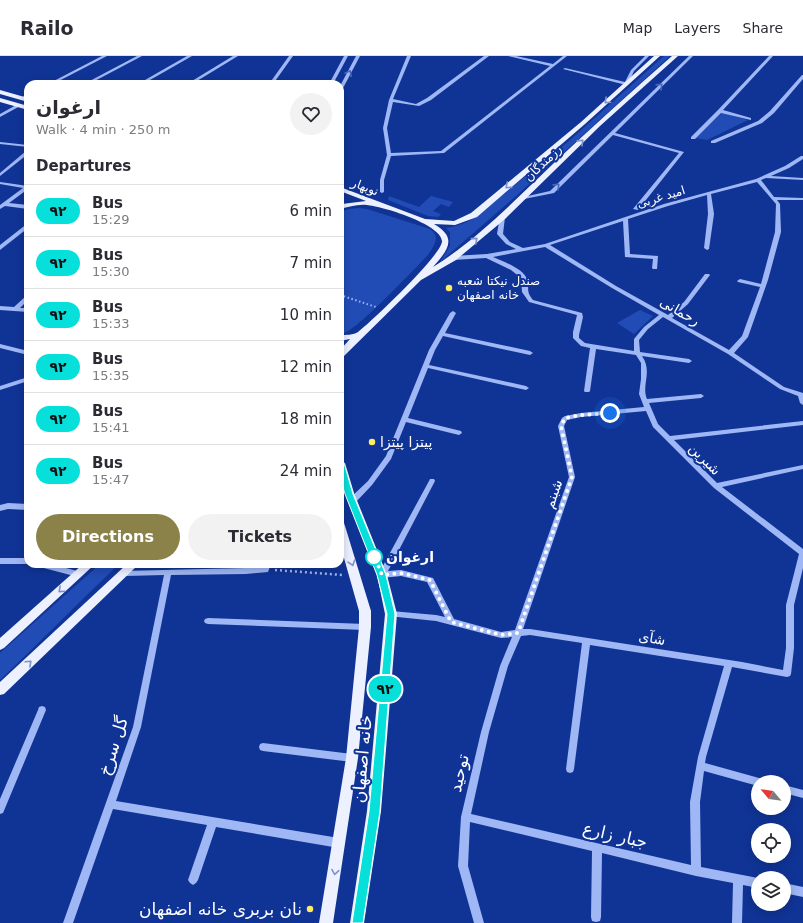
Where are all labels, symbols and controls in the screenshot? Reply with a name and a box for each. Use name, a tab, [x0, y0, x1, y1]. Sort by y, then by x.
text: Railo	[20, 17, 74, 39]
text: Map	[623, 20, 652, 36]
text: Layers	[674, 20, 721, 36]
text: Share	[743, 20, 783, 36]
one-way arrow	[344, 70, 352, 77]
one-way arrow	[655, 83, 663, 91]
button: heart	[290, 93, 332, 135]
text: ارغوان	[36, 96, 101, 118]
one-way arrow	[604, 96, 612, 104]
text: Walk · 4 min · 250 m	[36, 122, 170, 137]
one-way arrow	[576, 139, 584, 147]
street label: رزمندگان	[522, 142, 565, 185]
text: Departures	[36, 157, 131, 175]
street label: نوبهار	[348, 175, 381, 199]
one-way arrow	[506, 181, 513, 188]
street label: امید غربی	[635, 183, 687, 212]
one-way arrow	[552, 184, 560, 191]
text: Bus	[92, 194, 123, 212]
text: 6 min	[289, 202, 332, 220]
text: ۹۲	[49, 203, 67, 219]
text: 15:29	[92, 212, 129, 227]
one-way arrow	[470, 237, 478, 244]
text: Bus	[92, 246, 123, 264]
text: 7 min	[289, 254, 332, 272]
text: ۹۲	[49, 255, 67, 271]
text: 15:30	[92, 264, 129, 279]
place label: صندل نیکتا شعبه خانه اصفهان	[457, 274, 540, 302]
marker: صندل نیکتا شعبه خانه اصفهان	[444, 283, 454, 293]
street label: رحمانی	[657, 293, 703, 330]
text: Bus	[92, 298, 123, 316]
text: 10 min	[280, 306, 332, 324]
text: ۹۲	[49, 307, 67, 323]
text: 15:33	[92, 316, 129, 331]
text: Bus	[92, 350, 123, 368]
text: 12 min	[280, 358, 332, 376]
text: ۹۲	[49, 359, 67, 375]
text: 15:35	[92, 368, 129, 383]
text: Bus	[92, 402, 123, 420]
your location	[600, 403, 620, 423]
text: 18 min	[280, 410, 332, 428]
text: ۹۲	[49, 411, 67, 427]
text: 15:41	[92, 420, 129, 435]
place label: پیتزا پیتزا	[380, 434, 432, 451]
marker: پیتزا پیتزا	[367, 437, 377, 447]
street label: شیرین	[685, 440, 724, 479]
text: Bus	[92, 454, 123, 472]
text: 24 min	[280, 462, 332, 480]
text: ۹۲	[49, 463, 67, 479]
text: 15:47	[92, 472, 129, 487]
street label: شبنم	[541, 477, 566, 511]
button: Directions	[36, 514, 180, 560]
button: Tickets	[188, 514, 332, 560]
marker: ارغوان	[365, 548, 383, 566]
place label: ارغوان	[386, 549, 434, 566]
one-way arrow	[347, 560, 356, 567]
one-way arrow	[58, 585, 66, 593]
street label: شآی	[637, 628, 667, 648]
one-way arrow	[24, 661, 31, 668]
line badge: ۹۲	[367, 676, 403, 702]
text: ۹۲	[376, 681, 394, 697]
street label: گل سرخ	[94, 713, 133, 778]
street label: خانه اصفهان	[348, 714, 377, 804]
street label: توحید	[445, 752, 473, 794]
north arrow	[751, 775, 791, 815]
map controls	[751, 775, 791, 911]
street label: جبار زارع	[581, 818, 649, 853]
button: locate	[751, 823, 791, 863]
one-way arrow	[331, 868, 340, 875]
button: layers	[751, 871, 791, 911]
place label: نان بربری خانه اضفهان	[139, 899, 302, 920]
marker: نان بربری خانه اضفهان	[305, 904, 315, 914]

